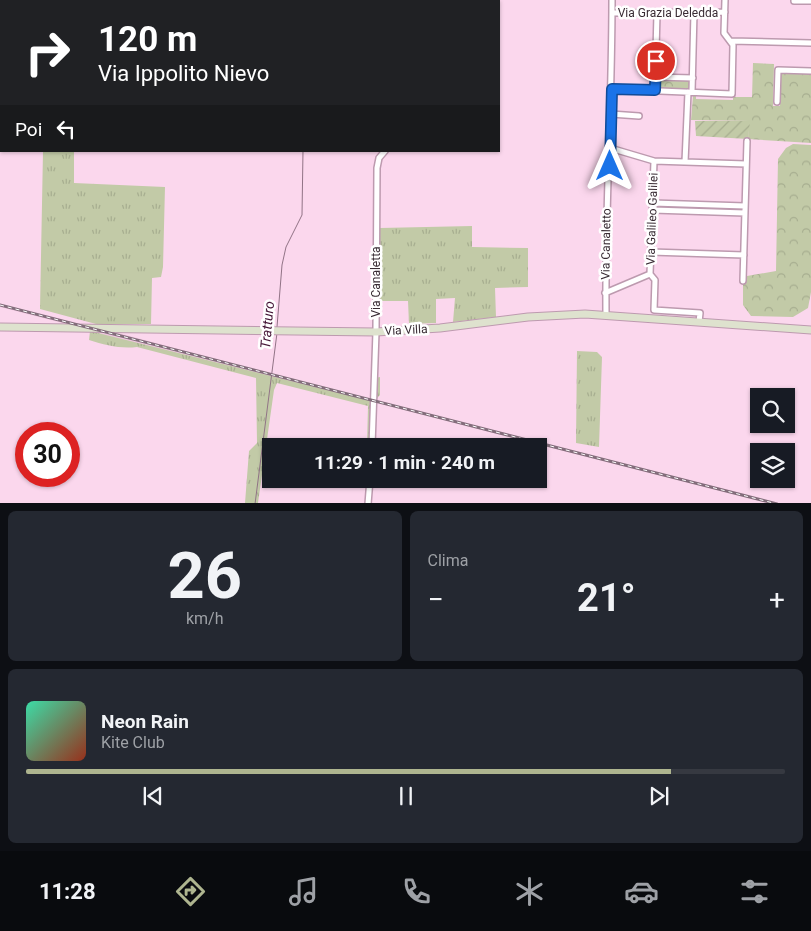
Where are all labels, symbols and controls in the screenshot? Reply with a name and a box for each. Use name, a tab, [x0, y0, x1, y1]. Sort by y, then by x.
street label: Via Grazia Deledda	[618, 6, 718, 20]
text: 120 m	[98, 19, 197, 60]
icon: right	[15, 20, 80, 85]
pin	[635, 40, 677, 82]
icon: arrive	[642, 47, 670, 75]
text: Via Ippolito Nievo	[98, 61, 269, 86]
icon: left	[52, 115, 80, 143]
text: Poi	[15, 118, 42, 141]
position arrow	[583, 139, 635, 191]
street label: Via Galileo Galilei	[643, 172, 661, 265]
street label: Via Canaletto	[598, 208, 614, 280]
street label: Via Canaletta	[369, 246, 383, 318]
water label: Tratturo	[257, 300, 277, 350]
street label: Via Villa	[384, 322, 428, 338]
map controls	[750, 388, 795, 488]
button: search	[750, 388, 795, 433]
speed limit sign: 30	[15, 422, 80, 487]
button: layers	[750, 443, 795, 488]
text: 11:29 · 1 min · 240 m	[314, 451, 495, 474]
text: 26	[167, 538, 242, 614]
text: Clima	[428, 551, 468, 570]
text: 21°	[577, 576, 636, 620]
text: −	[428, 583, 444, 616]
text: +	[769, 583, 785, 616]
text: km/h	[186, 609, 224, 628]
text: Neon Rain	[101, 710, 189, 733]
text: Kite Club	[101, 733, 165, 752]
icon: previous	[139, 782, 167, 810]
icon: pause	[392, 782, 420, 810]
icon: next	[645, 782, 673, 810]
icon: directions	[173, 874, 208, 909]
icon: music	[286, 874, 321, 909]
icon: phone	[399, 874, 434, 909]
icon: climate	[512, 874, 547, 909]
icon: car	[624, 874, 659, 909]
icon: filters	[737, 874, 772, 909]
text: 11:28	[39, 879, 96, 904]

